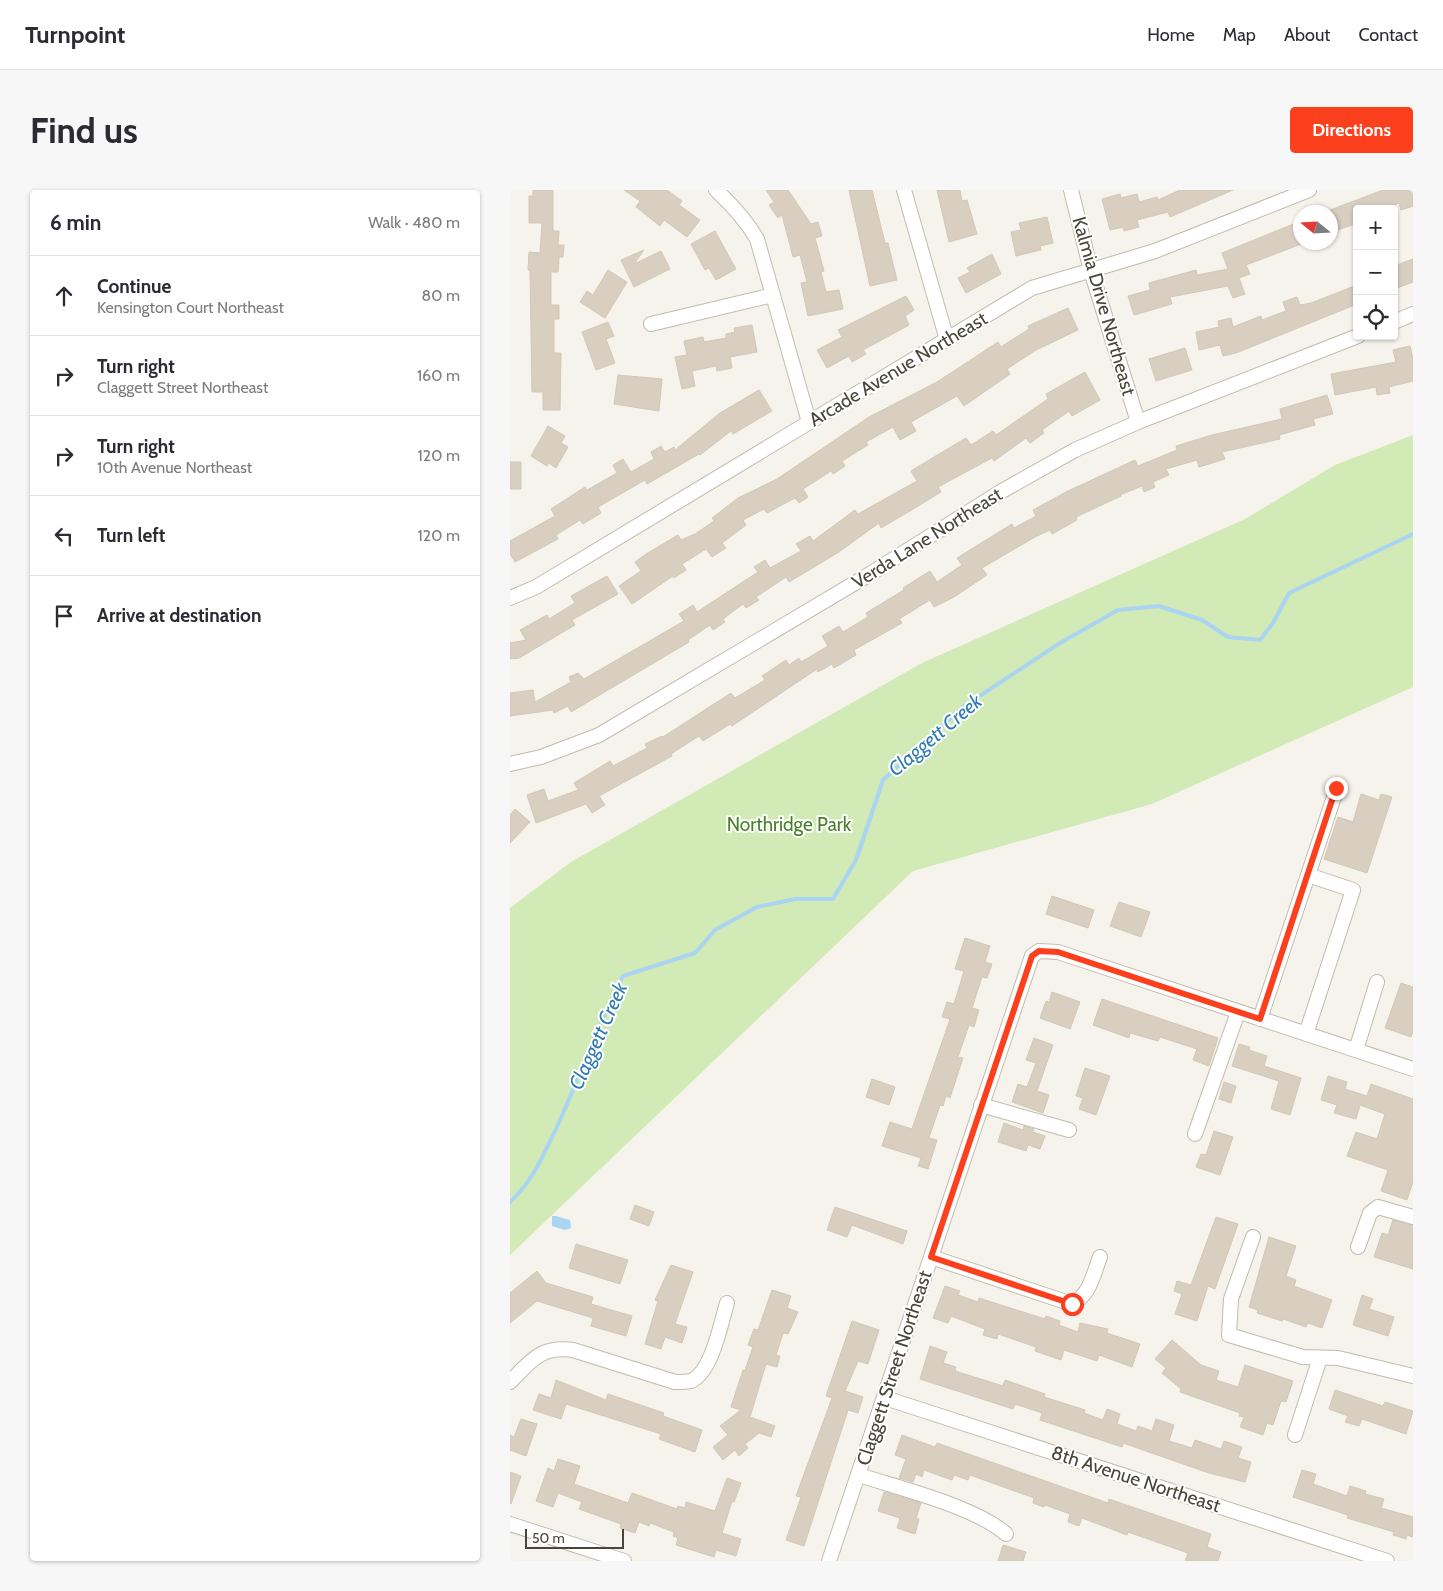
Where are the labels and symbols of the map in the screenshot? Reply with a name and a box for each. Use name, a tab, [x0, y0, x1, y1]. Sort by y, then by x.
north arrow	[1293, 205, 1338, 250]
street label: Kalmia Drive Northeast	[1067, 214, 1141, 399]
street label: Arcade Avenue Northeast	[805, 306, 992, 431]
street label: Verda Lane Northeast	[848, 482, 1007, 593]
water label: Claggett Creek	[883, 688, 988, 781]
route end	[1325, 777, 1348, 800]
park label: Northridge Park	[727, 813, 852, 836]
water label: Claggett Creek	[564, 977, 633, 1093]
street label: Claggett Street Northeast	[852, 1267, 937, 1468]
route start	[1061, 1293, 1084, 1316]
street label: 8th Avenue Northeast	[1049, 1441, 1224, 1517]
scale bar	[525, 1526, 624, 1549]

